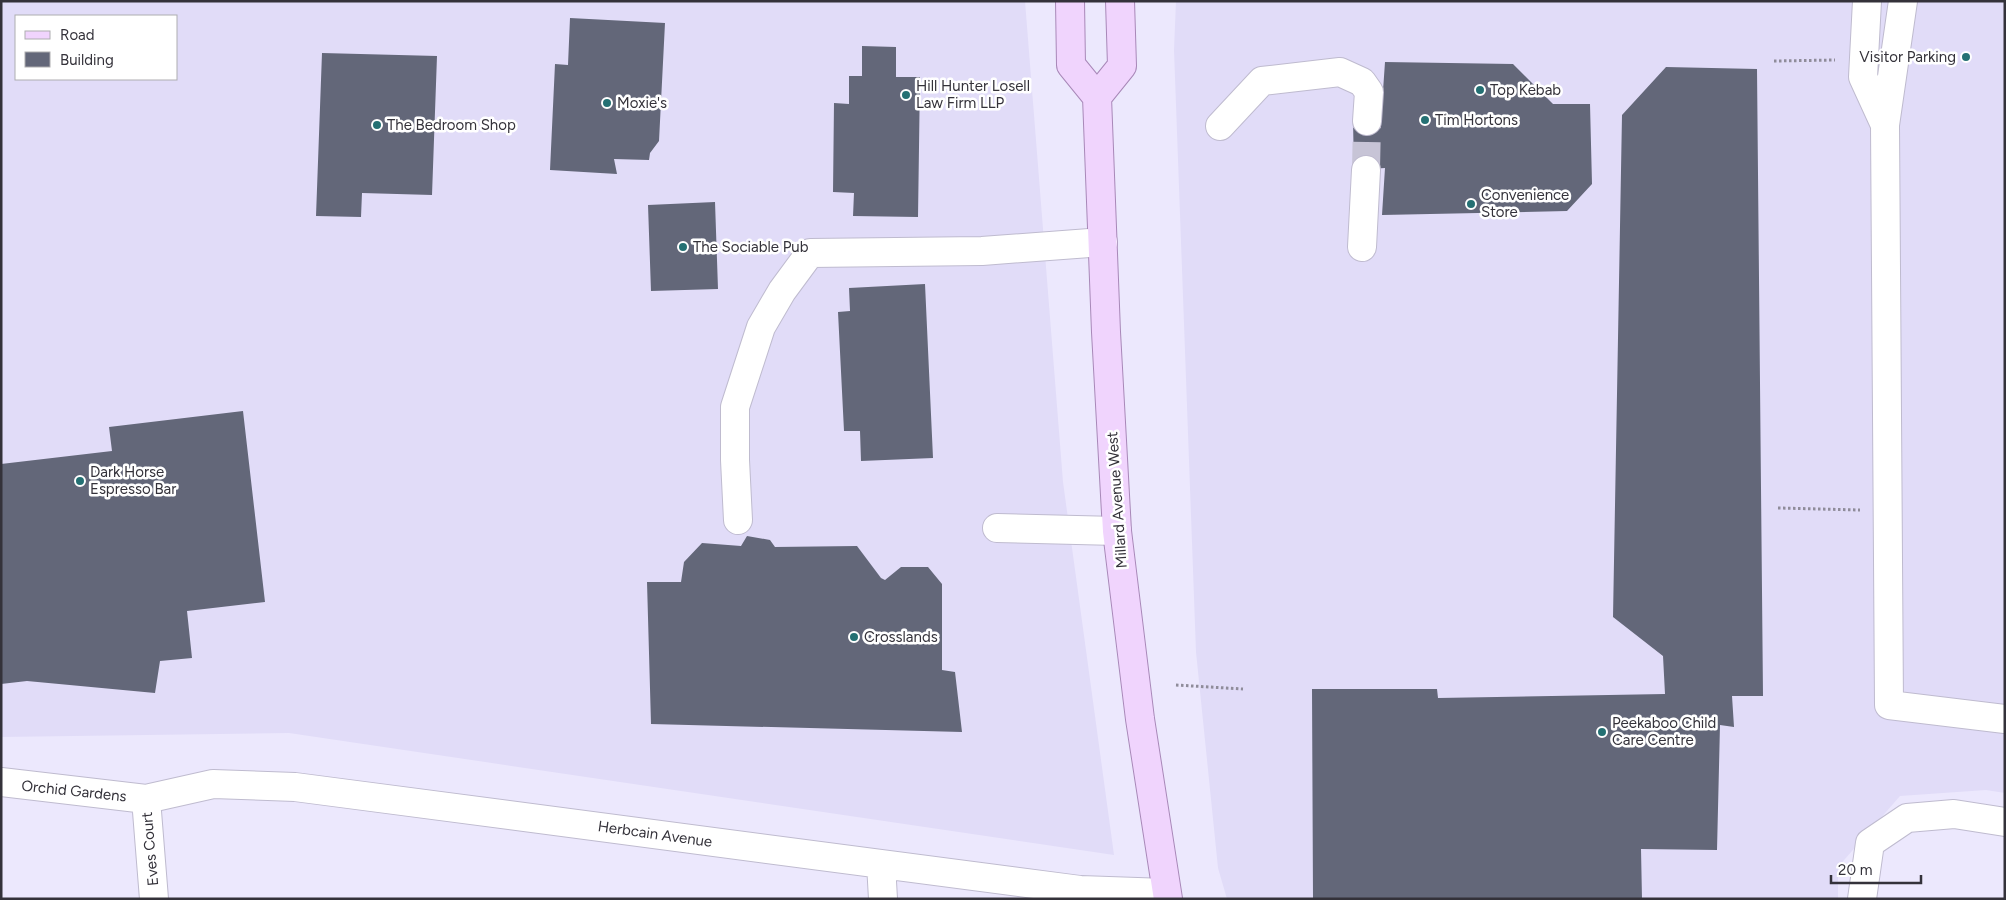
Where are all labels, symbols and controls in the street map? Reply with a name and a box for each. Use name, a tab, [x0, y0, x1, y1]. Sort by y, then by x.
legend	[15, 15, 178, 80]
text: Road	[60, 26, 95, 44]
place label: Visitor Parking	[1859, 48, 1956, 66]
text: Building	[60, 51, 114, 69]
marker: Visitor Parking	[1960, 51, 1972, 63]
place label: Hill Hunter Losell Law Firm LLP	[916, 77, 1030, 112]
place label: Top Kebab	[1490, 81, 1561, 99]
marker: Top Kebab	[1474, 84, 1486, 96]
marker: Hill Hunter Losell Law Firm LLP	[900, 89, 912, 101]
place label: Moxie's	[617, 94, 667, 112]
marker: Moxie's	[601, 97, 613, 109]
place label: Tim Hortons	[1435, 111, 1518, 129]
marker: Tim Hortons	[1419, 114, 1431, 126]
place label: The Bedroom Shop	[387, 116, 516, 134]
marker: The Bedroom Shop	[371, 119, 383, 131]
place label: Convenience Store	[1481, 186, 1569, 221]
marker: Convenience Store	[1465, 198, 1477, 210]
place label: The Sociable Pub	[693, 238, 809, 256]
marker: The Sociable Pub	[677, 241, 689, 253]
street label: Millard Avenue West	[1103, 431, 1131, 569]
place label: Dark Horse Espresso Bar	[90, 463, 176, 498]
marker: Dark Horse Espresso Bar	[74, 475, 86, 487]
place label: Crosslands	[864, 628, 938, 646]
marker: Crosslands	[848, 631, 860, 643]
place label: Peekaboo Child Care Centre	[1612, 714, 1716, 749]
marker: Peekaboo Child Care Centre	[1596, 726, 1608, 738]
street label: Orchid Gardens	[21, 777, 127, 805]
street label: Eves Court	[138, 811, 162, 887]
street label: Herbcain Avenue	[597, 817, 713, 851]
scale bar	[1831, 852, 1921, 884]
text: 20 m	[1838, 861, 1872, 879]

